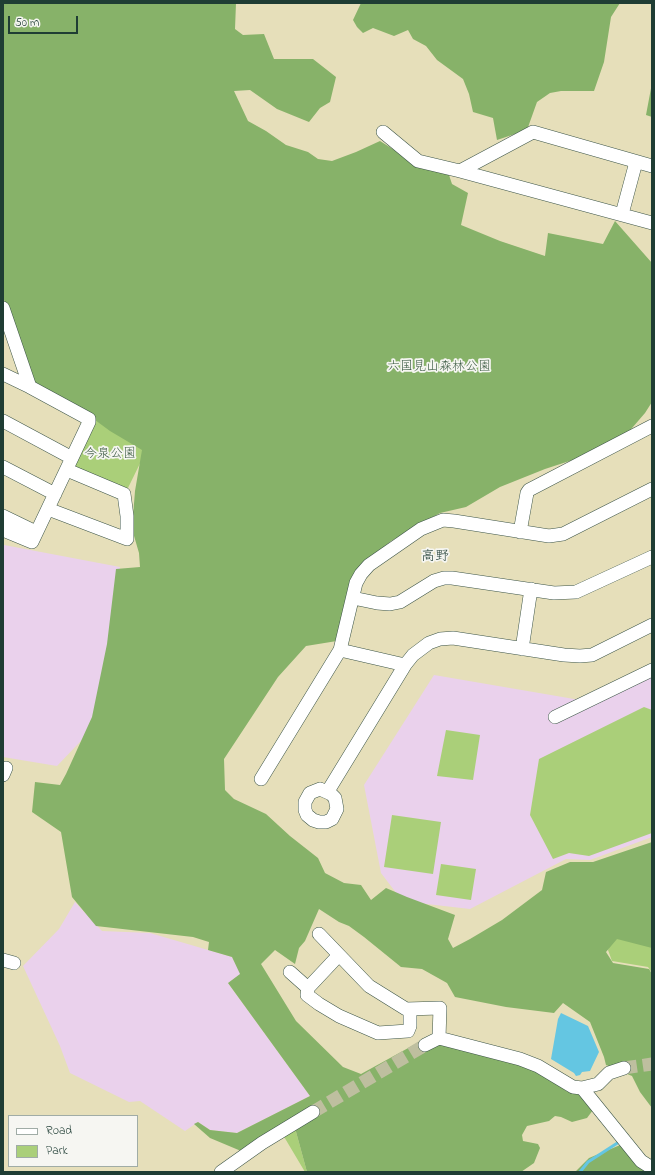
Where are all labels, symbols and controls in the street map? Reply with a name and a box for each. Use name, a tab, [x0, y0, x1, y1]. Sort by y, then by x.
scale bar	[10, 8, 80, 34]
text: 50 m	[15, 14, 39, 32]
park label: 六国見山森林公園	[387, 360, 491, 376]
park label: 今泉公園	[84, 447, 136, 463]
district label: 高野	[421, 550, 449, 566]
legend	[8, 1115, 138, 1167]
text: Road	[46, 1122, 72, 1140]
text: Park	[46, 1142, 68, 1160]

